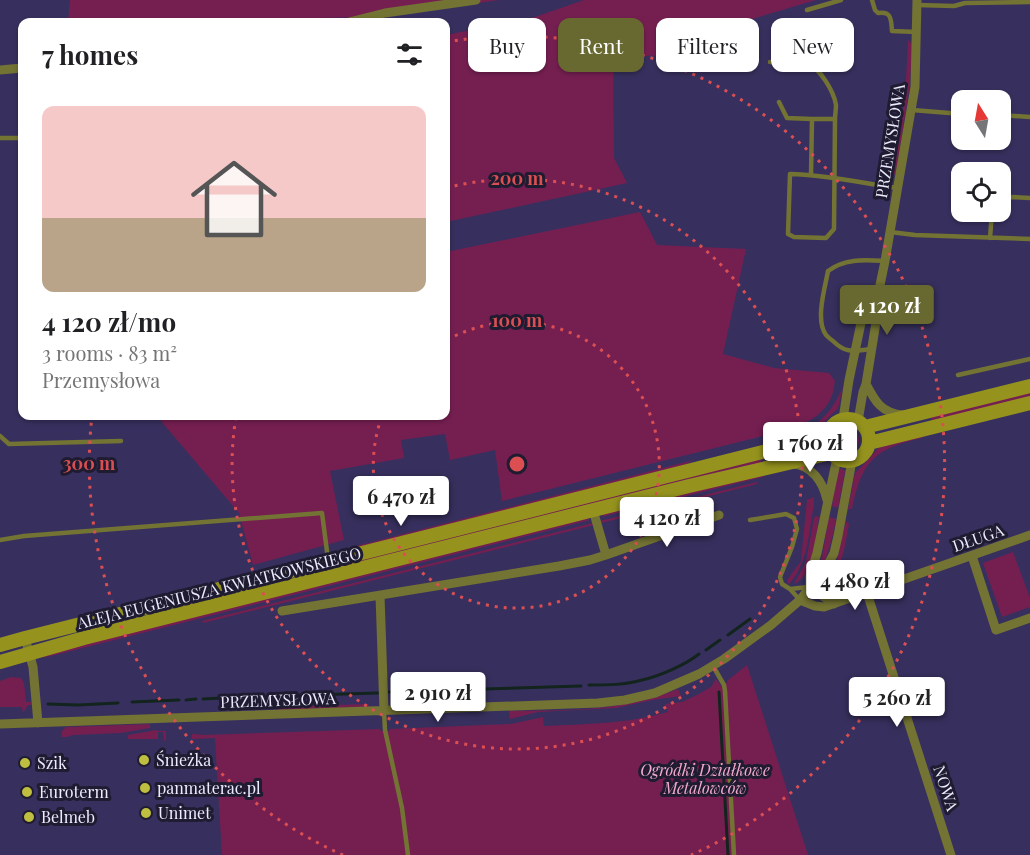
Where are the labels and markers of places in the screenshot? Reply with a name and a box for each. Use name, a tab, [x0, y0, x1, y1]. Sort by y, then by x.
pin: 4 120 zł	[825, 285, 949, 336]
pin: 1 760 zł	[748, 422, 872, 473]
centre of rings	[507, 454, 527, 474]
pin: 6 470 zł	[339, 476, 463, 527]
pin: 4 120 zł	[605, 497, 729, 548]
pin: 4 480 zł	[793, 560, 917, 611]
pin: 2 910 zł	[376, 672, 500, 723]
pin: 5 260 zł	[835, 677, 959, 728]
place label: Śnieżka	[156, 749, 211, 770]
place label: Szik	[37, 752, 67, 773]
marker: Śnieżka	[137, 753, 151, 767]
marker: Szik	[18, 756, 32, 770]
place label: panmaterac.pl	[157, 777, 261, 798]
place label: Euroterm	[39, 781, 109, 802]
marker: panmaterac.pl	[138, 781, 152, 795]
marker: Euroterm	[20, 785, 34, 799]
place label: Unimet	[158, 802, 211, 823]
place label: Belmeb	[41, 806, 95, 827]
marker: Unimet	[139, 806, 153, 820]
marker: Belmeb	[22, 810, 36, 824]

